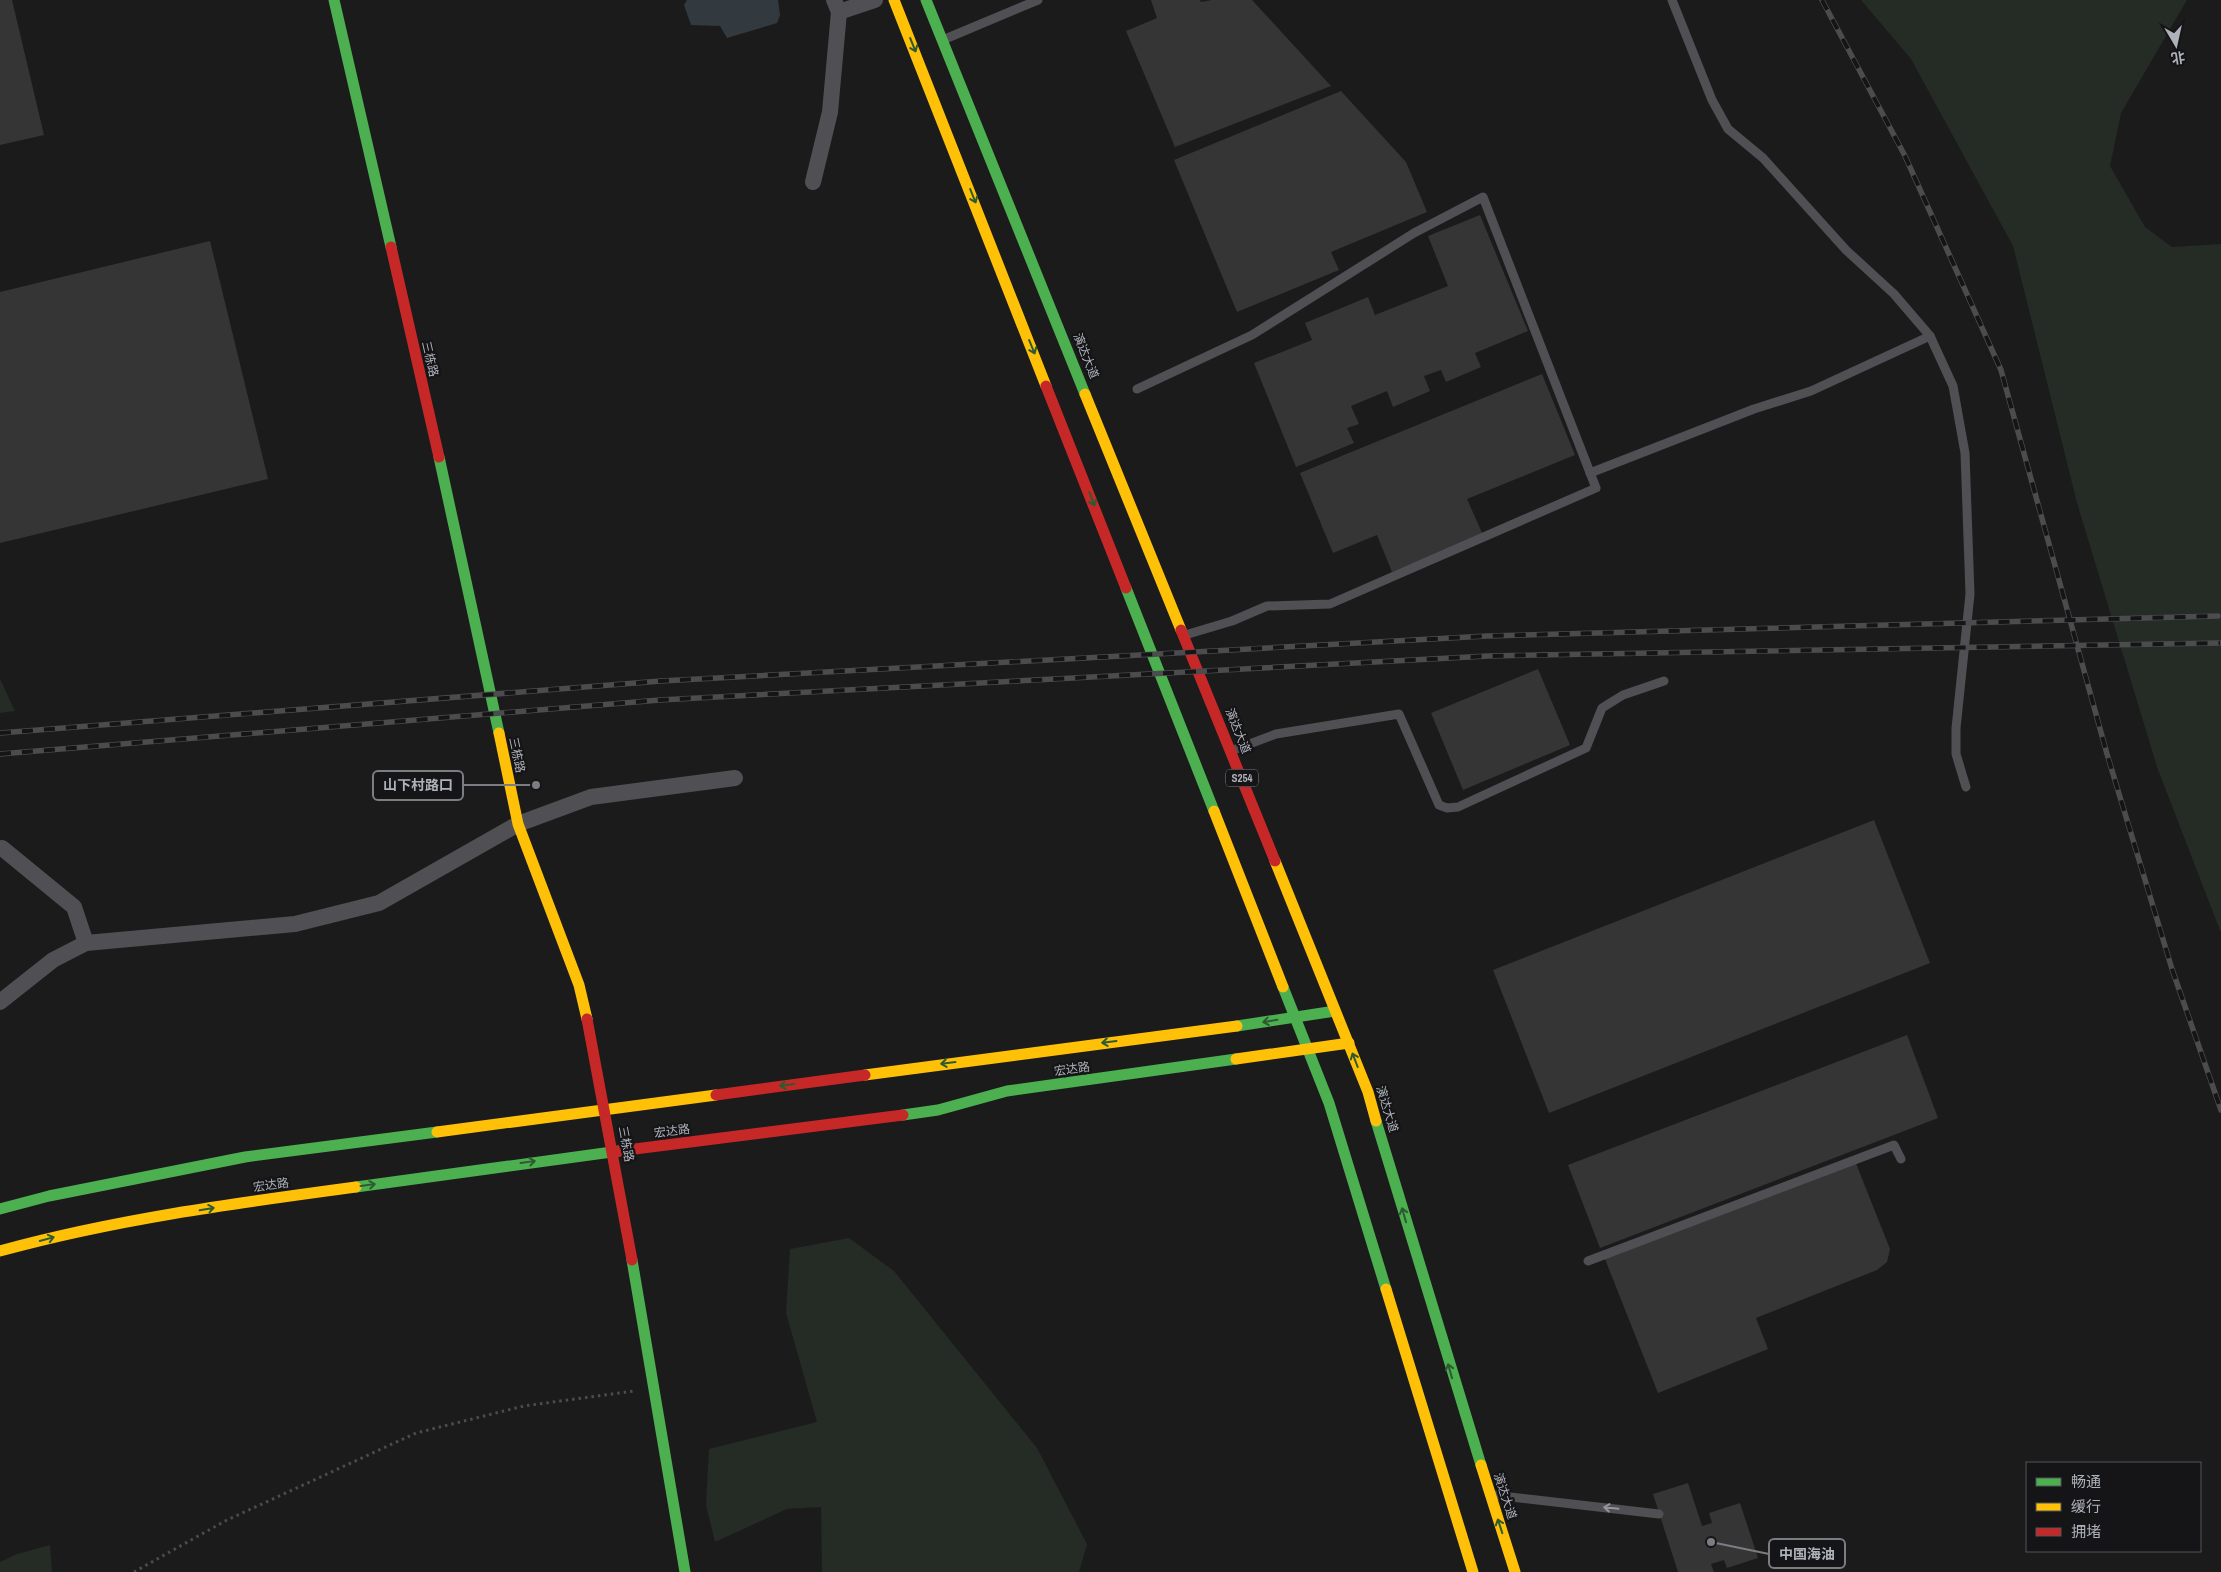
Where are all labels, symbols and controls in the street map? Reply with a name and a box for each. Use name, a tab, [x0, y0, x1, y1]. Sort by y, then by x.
north arrow	[2151, 20, 2201, 70]
one-way arrow	[908, 37, 918, 52]
text: 北	[2170, 48, 2186, 68]
one-way arrow	[968, 188, 978, 203]
street label: 演达大道	[1070, 331, 1102, 381]
one-way arrow	[1028, 339, 1038, 354]
street label: 三栋路	[418, 340, 442, 378]
one-way arrow	[1088, 490, 1097, 506]
street label: 演达大道	[1222, 706, 1254, 756]
street label: 三栋路	[505, 736, 529, 774]
road number: S254	[1226, 770, 1258, 786]
callout: 山下村路口	[373, 771, 463, 800]
text: 山下村路口	[383, 776, 453, 794]
one-way arrow	[1262, 1016, 1278, 1026]
one-way arrow	[1101, 1038, 1117, 1048]
one-way arrow	[1350, 1053, 1359, 1069]
one-way arrow	[940, 1059, 956, 1069]
street label: 宏达路	[1053, 1059, 1091, 1079]
one-way arrow	[779, 1080, 795, 1090]
street label: 演达大道	[1372, 1084, 1402, 1134]
street label: 宏达路	[653, 1121, 691, 1141]
street label: 三栋路	[615, 1125, 637, 1163]
one-way arrow	[520, 1157, 536, 1167]
street label: 宏达路	[252, 1175, 290, 1195]
one-way arrow	[359, 1180, 375, 1190]
one-way arrow	[199, 1204, 215, 1214]
one-way arrow	[1399, 1208, 1409, 1224]
one-way arrow	[39, 1233, 55, 1243]
one-way arrow	[1445, 1363, 1455, 1379]
legend	[2026, 1462, 2201, 1552]
street label: 演达大道	[1490, 1471, 1520, 1521]
text: 畅通	[2071, 1471, 2101, 1492]
text: 缓行	[2071, 1496, 2101, 1517]
one-way arrow	[1603, 1504, 1619, 1513]
one-way arrow	[1495, 1518, 1505, 1534]
text: 拥堵	[2071, 1521, 2101, 1542]
callout: 中国海油	[1769, 1539, 1845, 1568]
text: 中国海油	[1779, 1545, 1835, 1563]

